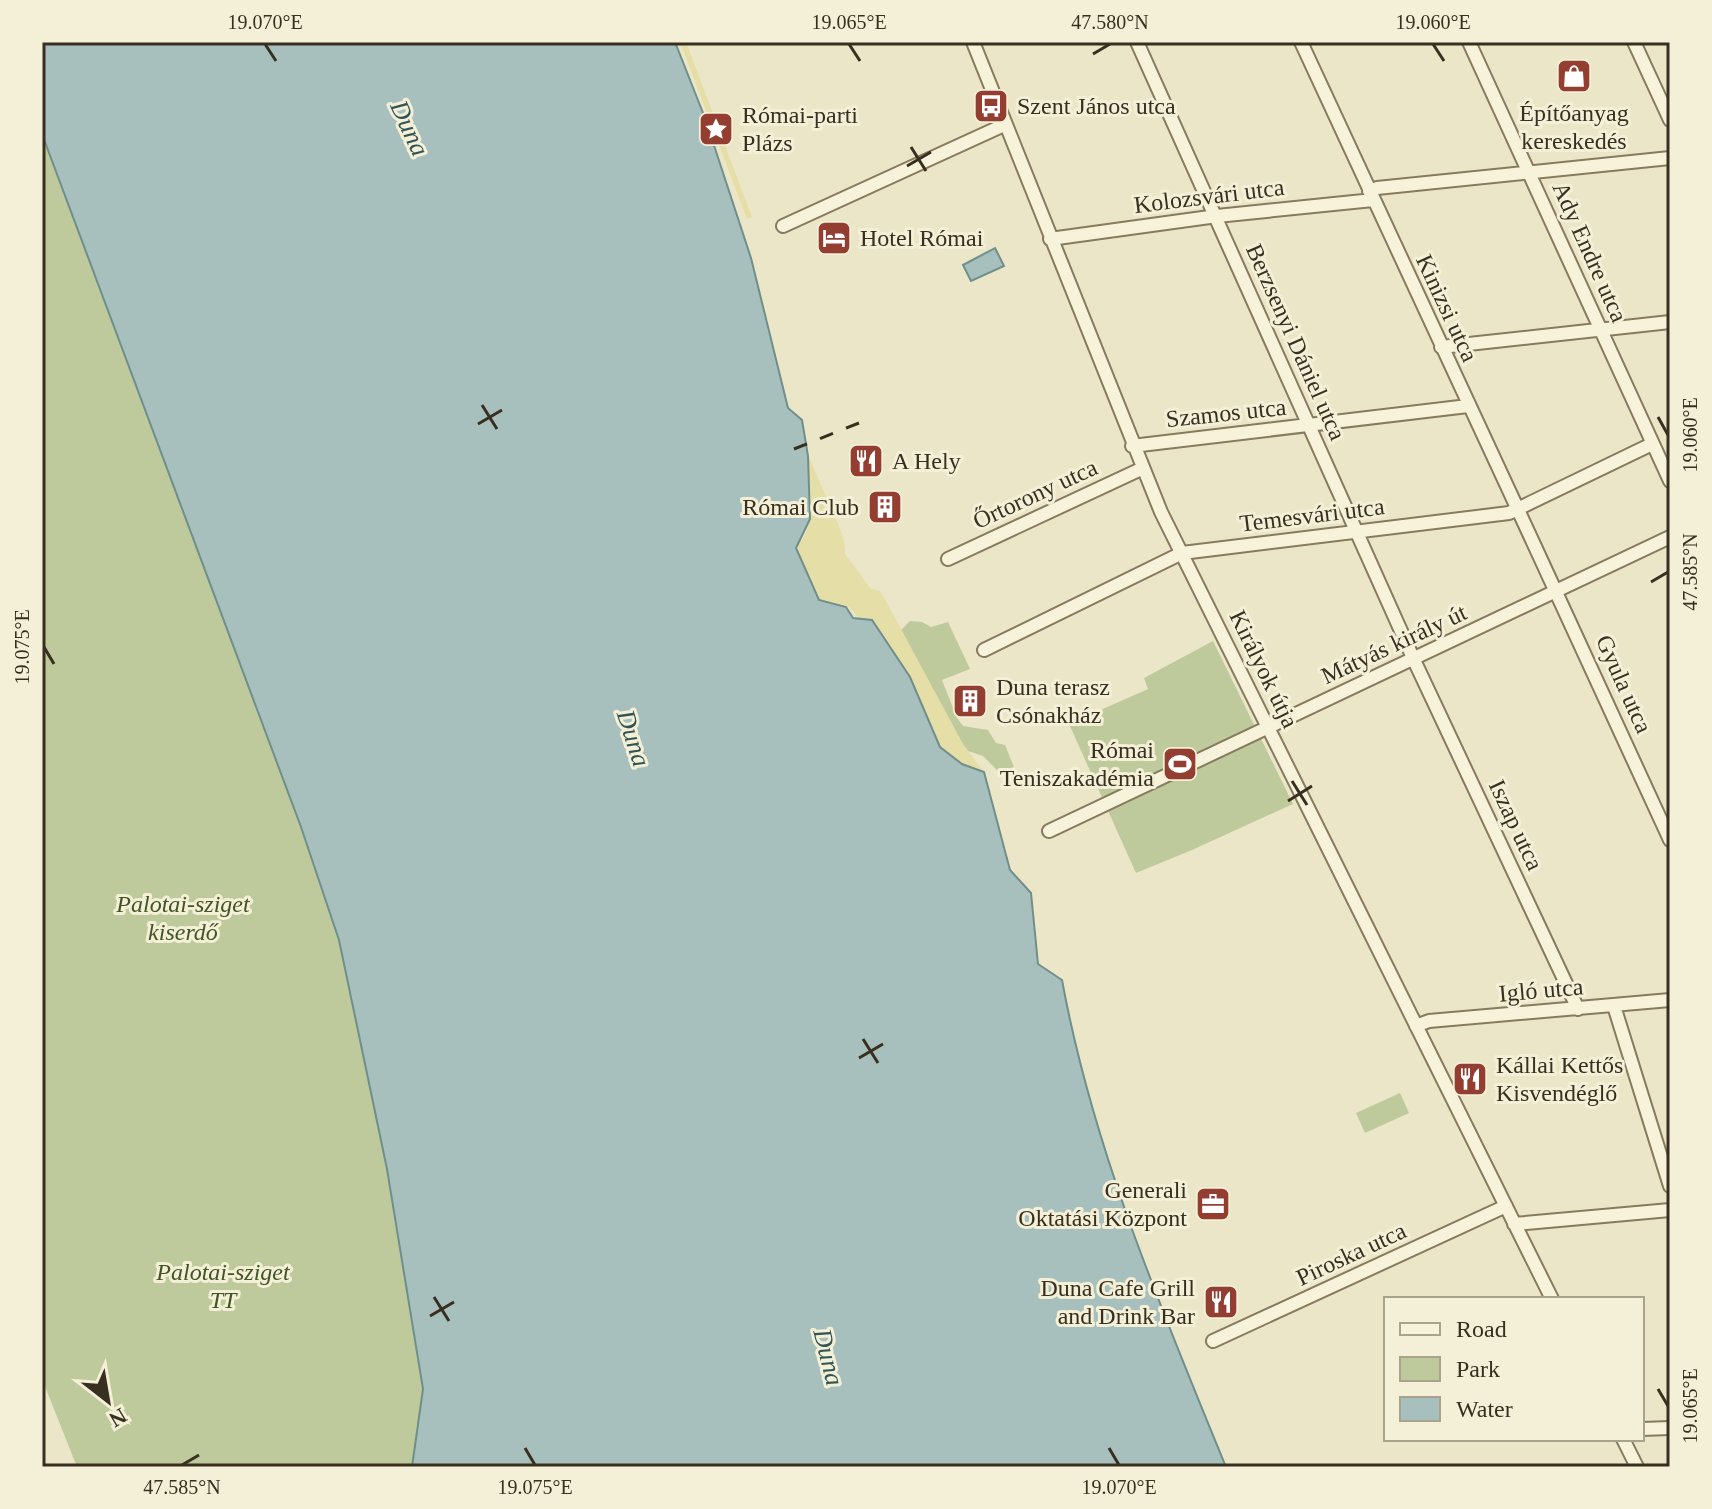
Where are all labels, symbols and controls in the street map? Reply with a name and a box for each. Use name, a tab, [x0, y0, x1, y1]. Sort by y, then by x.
text: 19.070°E	[227, 11, 303, 33]
text: 19.065°E	[811, 11, 887, 33]
text: 47.580°N	[1071, 11, 1149, 33]
text: 19.060°E	[1395, 11, 1471, 33]
shop icon: Építőanyag kereskedés	[1555, 57, 1593, 95]
bus stop icon: Szent János utca	[972, 87, 1010, 125]
place label: Szent János utca	[1017, 93, 1176, 119]
water label: Duna	[384, 95, 435, 161]
place label: Építőanyag kereskedés	[1519, 100, 1629, 154]
place label: Római-parti Plázs	[742, 102, 858, 156]
place icon: Római-parti Plázs	[697, 110, 735, 148]
street label: Kolozsvári utca	[1132, 174, 1286, 218]
street label: Ady Endre utca	[1547, 178, 1633, 326]
hotel icon: Hotel Római	[815, 219, 853, 257]
place label: Hotel Római	[860, 225, 984, 251]
street label: Berzsenyi Dániel utca	[1241, 240, 1351, 444]
street label: Kinizsi utca	[1411, 250, 1483, 366]
street label: Szamos utca	[1165, 394, 1288, 432]
text: 19.060°E	[1679, 397, 1701, 473]
restaurant icon: A Hely	[847, 442, 885, 480]
place label: A Hely	[892, 448, 961, 474]
street label: Őrtorony utca	[969, 454, 1102, 534]
building icon: Római Club	[866, 488, 904, 526]
street label: Temesvári utca	[1238, 493, 1386, 537]
place label: Római Club	[742, 494, 859, 520]
text: 47.585°N	[1679, 533, 1701, 611]
street label: Mátyás király út	[1317, 599, 1471, 689]
street label: Királyok útja	[1224, 606, 1304, 732]
text: 19.075°E	[11, 609, 33, 685]
street label: Gyula utca	[1591, 631, 1657, 737]
place label: Duna terasz Csónakház	[996, 674, 1110, 728]
building icon: Duna terasz Csónakház	[951, 682, 989, 720]
water label: Duna	[610, 705, 656, 770]
place label: Római Teniszakadémia	[1000, 737, 1154, 791]
sports icon: Római Teniszakadémia	[1161, 745, 1199, 783]
street label: Iszap utca	[1484, 776, 1548, 875]
park label: Palotai-sziget kiserdő	[115, 891, 251, 945]
street label: Igló utca	[1498, 973, 1585, 1007]
place label: Kállai Kettős Kisvendéglő	[1496, 1052, 1623, 1106]
restaurant icon: Kállai Kettős Kisvendéglő	[1451, 1060, 1489, 1098]
place label: Generali Oktatási Központ	[1018, 1177, 1187, 1231]
office icon: Generali Oktatási Központ	[1194, 1185, 1232, 1223]
street label: Piroska utca	[1292, 1217, 1410, 1291]
park label: Palotai-sziget TT	[155, 1259, 291, 1313]
place label: Duna Cafe Grill and Drink Bar	[1040, 1275, 1195, 1329]
restaurant icon: Duna Cafe Grill and Drink Bar	[1202, 1283, 1240, 1321]
legend	[1384, 1297, 1644, 1441]
text: Road	[1456, 1316, 1507, 1342]
water label: Duna	[807, 1325, 850, 1389]
text: Park	[1456, 1356, 1500, 1382]
north arrow	[68, 1361, 148, 1441]
text: 19.065°E	[1679, 1368, 1701, 1444]
text: Water	[1456, 1396, 1513, 1422]
text: N	[105, 1403, 131, 1433]
text: 47.585°N	[143, 1476, 221, 1498]
text: 19.075°E	[497, 1476, 573, 1498]
text: 19.070°E	[1081, 1476, 1157, 1498]

